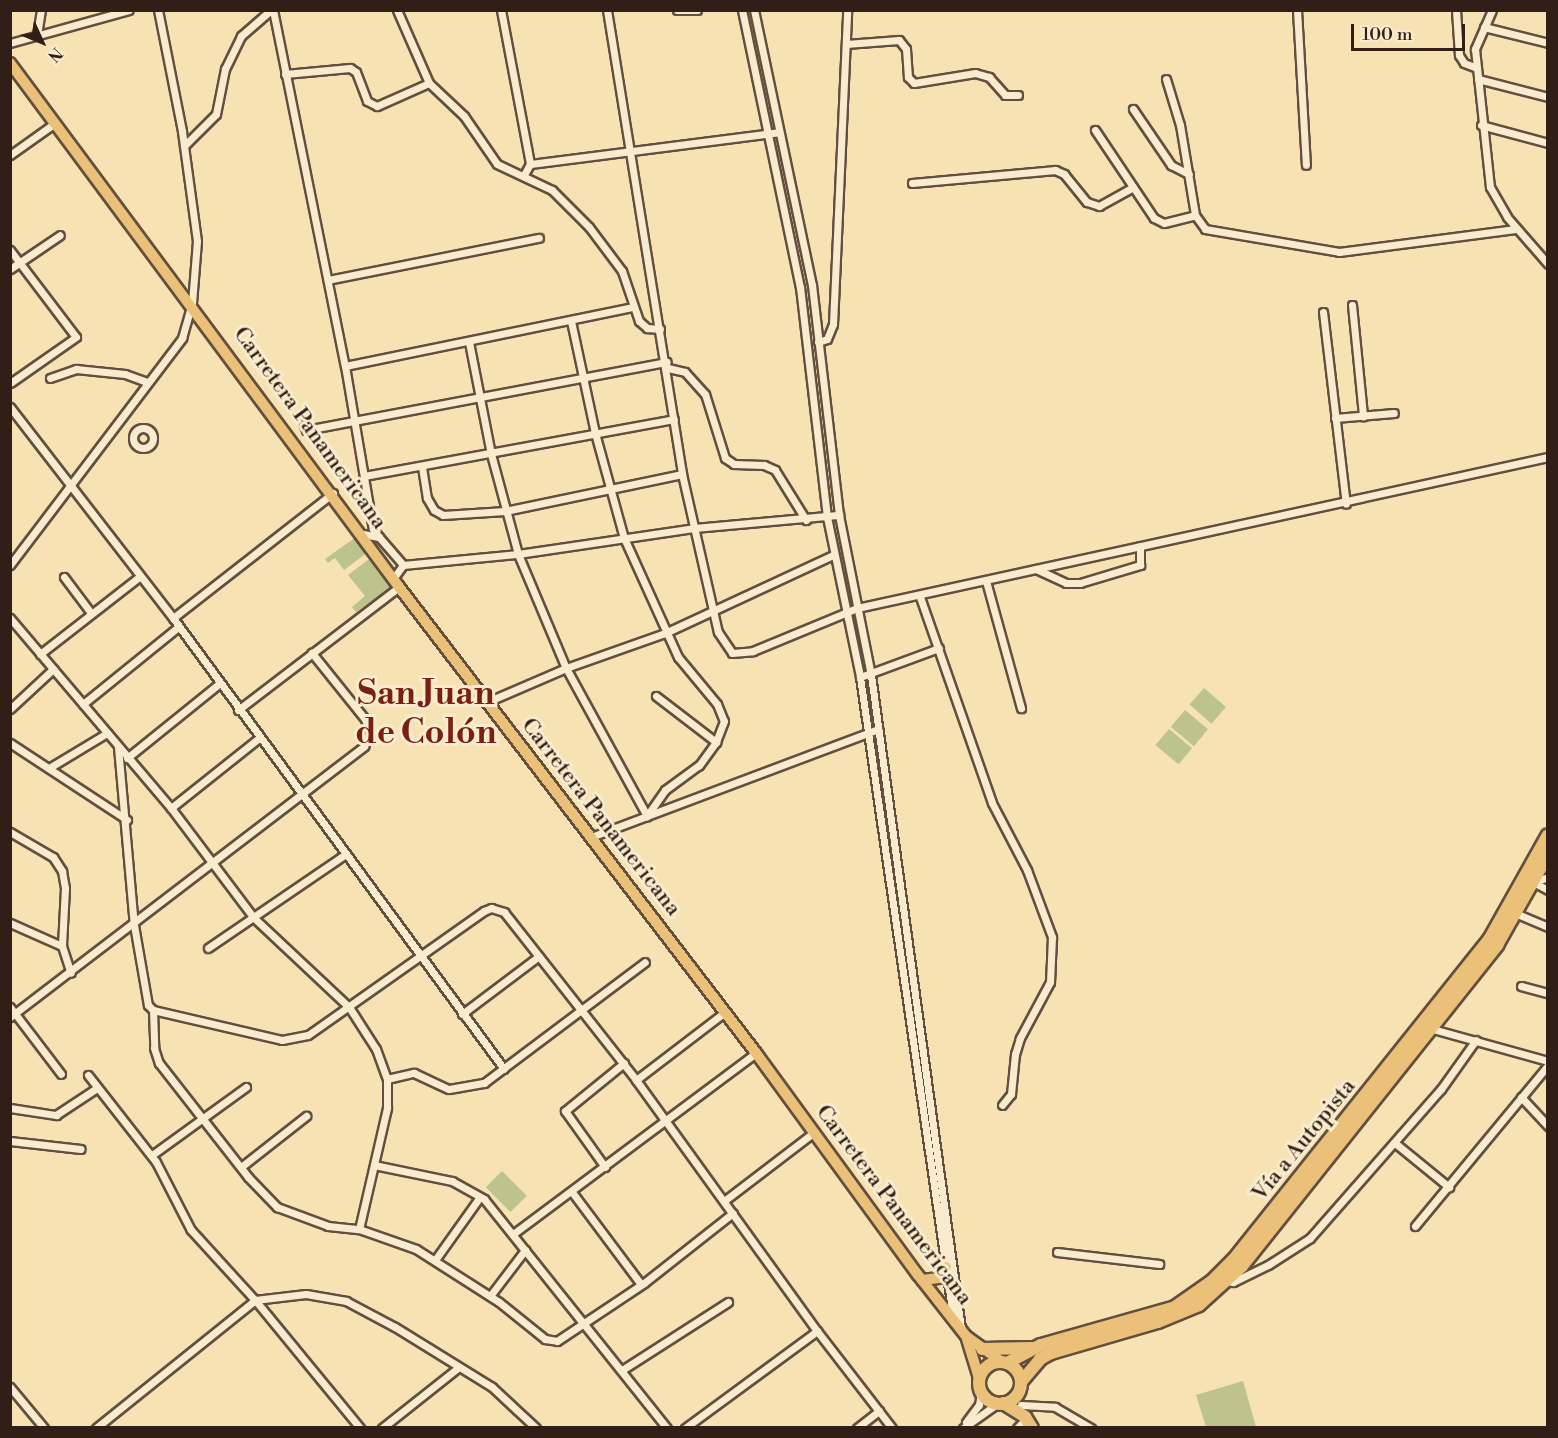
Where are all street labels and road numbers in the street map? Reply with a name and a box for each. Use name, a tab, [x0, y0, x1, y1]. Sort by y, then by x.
street label: Carretera Panamericana	[228, 322, 392, 534]
street label: Carretera Panamericana	[516, 713, 686, 921]
street label: Vía a Autopista	[1247, 1074, 1361, 1206]
street label: Carretera Panamericana	[810, 1100, 978, 1310]

